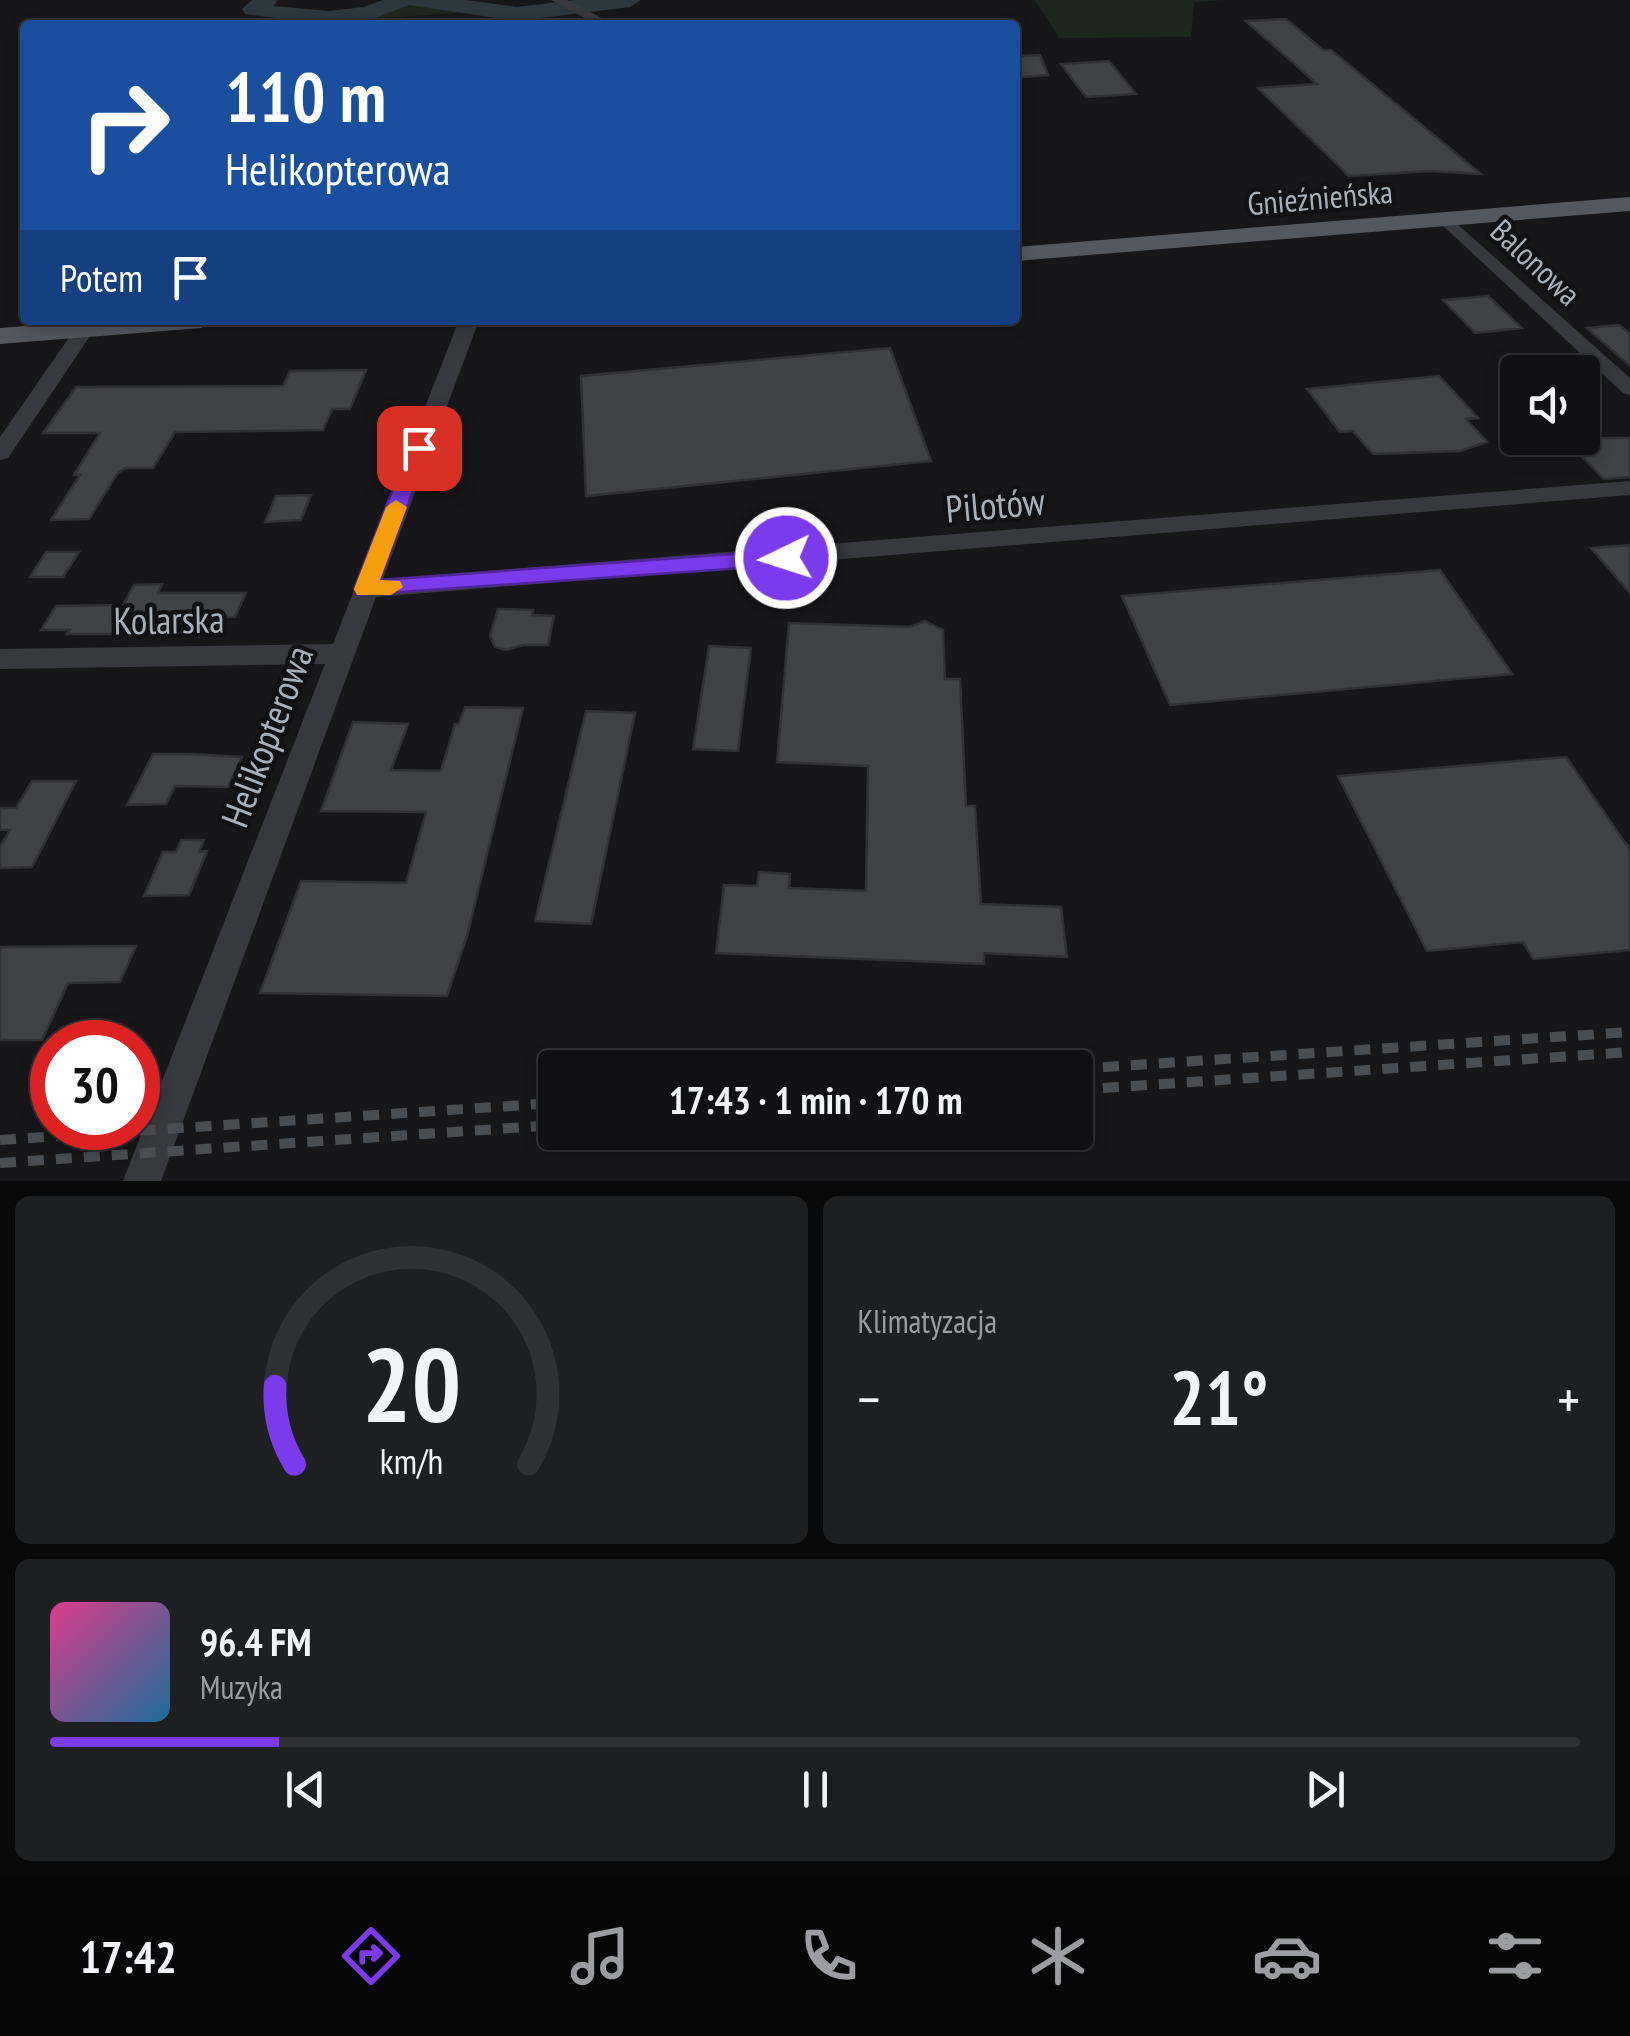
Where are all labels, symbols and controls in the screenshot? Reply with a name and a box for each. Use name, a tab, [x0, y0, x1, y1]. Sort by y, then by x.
text: 110 m	[225, 51, 386, 141]
icon: right	[60, 60, 190, 190]
text: Helikopterowa	[225, 139, 451, 197]
street label: Gnieźnieńska	[1246, 170, 1394, 224]
street label: Balonowa	[1482, 210, 1590, 314]
icon: arrive	[163, 250, 218, 305]
text: Potem	[60, 253, 143, 302]
map controls	[1500, 355, 1600, 455]
button: sound	[1500, 355, 1600, 455]
pin	[377, 406, 462, 491]
icon: arrive	[392, 421, 447, 476]
street label: Pilotów	[943, 475, 1047, 533]
position arrow	[734, 506, 838, 610]
street label: Kolarska	[113, 594, 225, 644]
street label: Helikopterowa	[209, 638, 323, 834]
speed limit sign: 30	[30, 1020, 160, 1150]
text: 17:43 · 1 min · 170 m	[669, 1075, 962, 1124]
text: Klimatyzacja	[858, 1300, 997, 1342]
text: 20	[362, 1316, 461, 1451]
text: 21°	[1169, 1349, 1268, 1446]
text: −	[858, 1363, 880, 1434]
text: +	[1557, 1363, 1580, 1434]
text: km/h	[380, 1438, 443, 1484]
text: 96.4 FM	[200, 1617, 312, 1666]
text: Muzyka	[200, 1666, 283, 1708]
icon: previous	[278, 1762, 333, 1817]
icon: pause	[788, 1762, 843, 1817]
icon: next	[1298, 1762, 1353, 1817]
icon: directions	[336, 1921, 406, 1991]
icon: music	[565, 1921, 635, 1991]
icon: phone	[794, 1921, 864, 1991]
icon: climate	[1023, 1921, 1093, 1991]
icon: car	[1252, 1921, 1322, 1991]
icon: filters	[1480, 1921, 1550, 1991]
text: 17:42	[79, 1927, 177, 1985]

